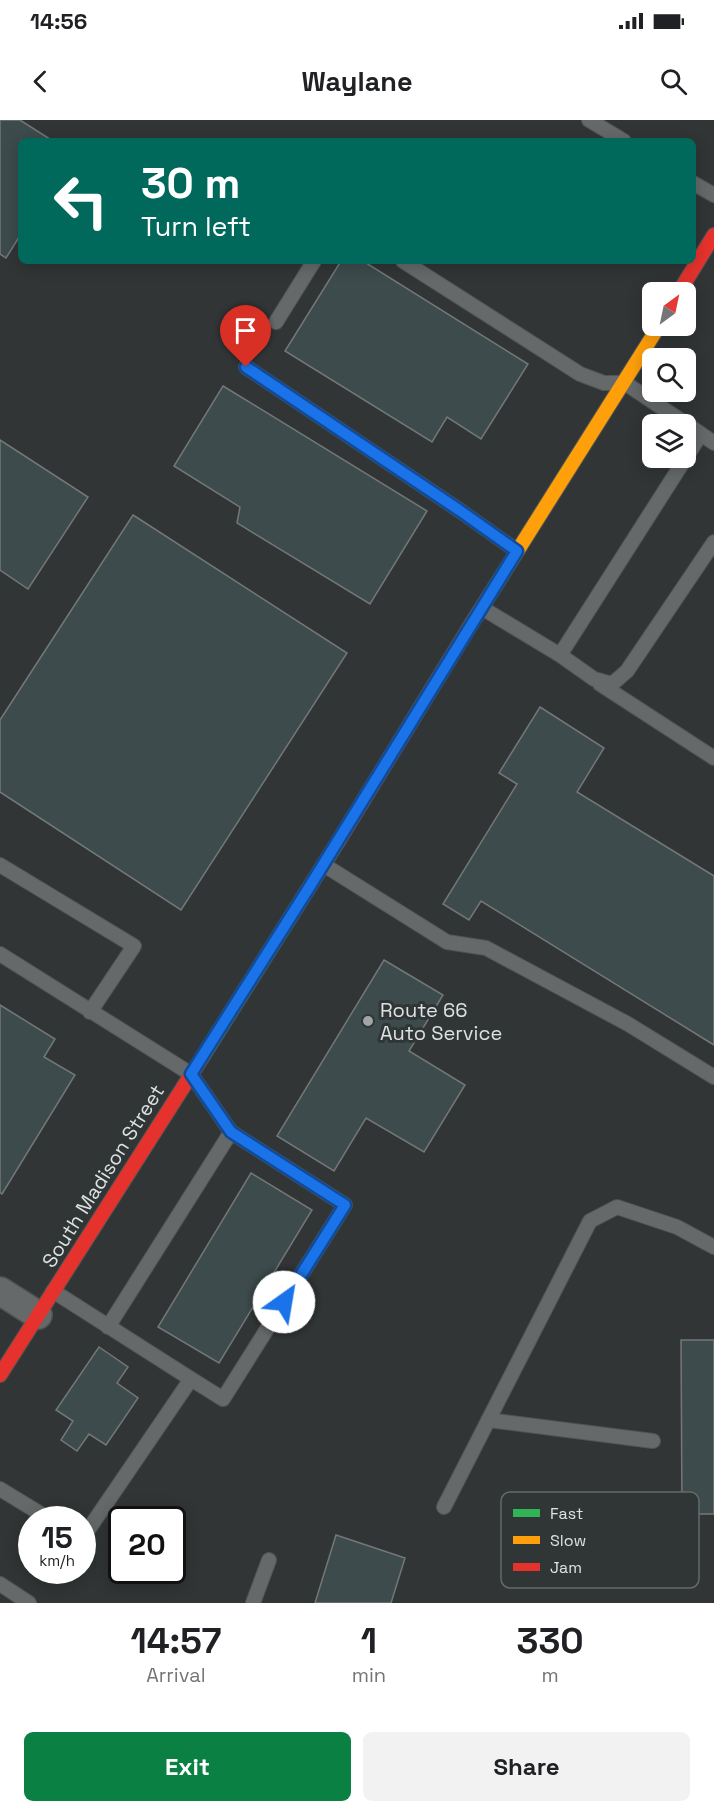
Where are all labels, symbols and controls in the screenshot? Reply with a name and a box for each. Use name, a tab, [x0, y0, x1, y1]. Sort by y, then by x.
text: 14:56	[30, 7, 87, 35]
text: Waylane	[302, 64, 412, 99]
icon: back	[24, 65, 57, 98]
icon: search	[657, 65, 690, 98]
text: 30 m	[141, 157, 240, 210]
icon: left	[42, 162, 120, 240]
text: Turn left	[141, 209, 251, 244]
north arrow	[642, 282, 696, 336]
map controls	[642, 282, 696, 468]
pin	[220, 305, 271, 367]
icon: arrive	[229, 314, 262, 347]
button: search	[642, 348, 696, 402]
button: layers	[642, 414, 696, 468]
place label: Route 66 Auto Service	[380, 997, 502, 1046]
marker: Route 66 Auto Service	[361, 1014, 375, 1028]
street label: South Madison Street	[36, 1080, 170, 1272]
position arrow	[252, 1270, 316, 1334]
legend	[501, 1492, 699, 1588]
text: Fast	[550, 1503, 583, 1524]
speed limit sign: 20	[108, 1506, 186, 1584]
text: 15	[41, 1518, 73, 1557]
text: Slow	[550, 1530, 586, 1551]
text: km/h	[39, 1551, 75, 1570]
text: Jam	[550, 1557, 582, 1578]
text: 14:57	[130, 1618, 221, 1664]
text: 1	[361, 1618, 377, 1664]
text: 330	[517, 1618, 584, 1664]
text: Arrival	[146, 1662, 206, 1688]
text: min	[352, 1662, 386, 1688]
text: m	[541, 1662, 559, 1688]
button: Exit	[24, 1732, 351, 1801]
button: Share	[363, 1732, 690, 1801]

